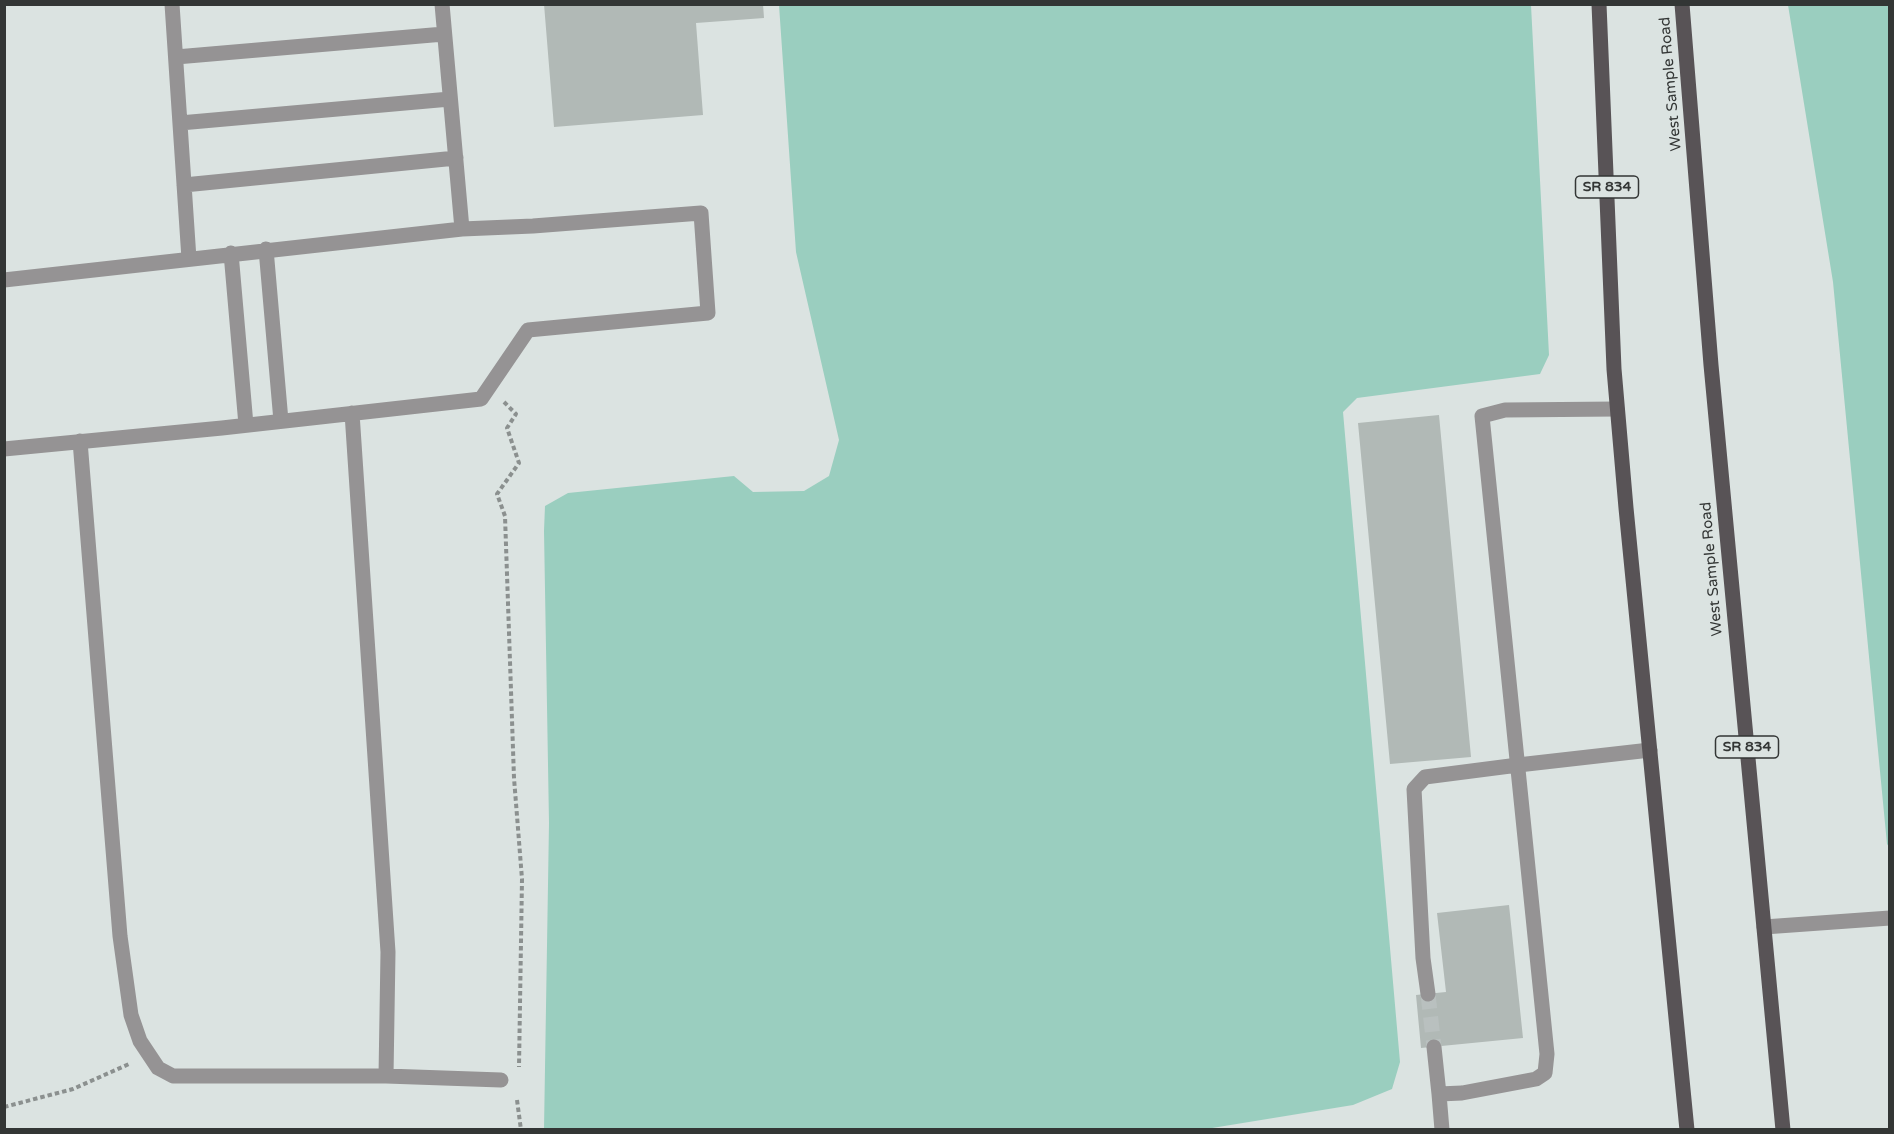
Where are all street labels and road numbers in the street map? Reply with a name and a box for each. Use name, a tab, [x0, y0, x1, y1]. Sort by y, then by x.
street label: West Sample Road	[1656, 16, 1686, 152]
road number: SR 834	[1576, 176, 1638, 198]
street label: West Sample Road	[1697, 501, 1727, 637]
road number: SR 834	[1716, 736, 1778, 758]

